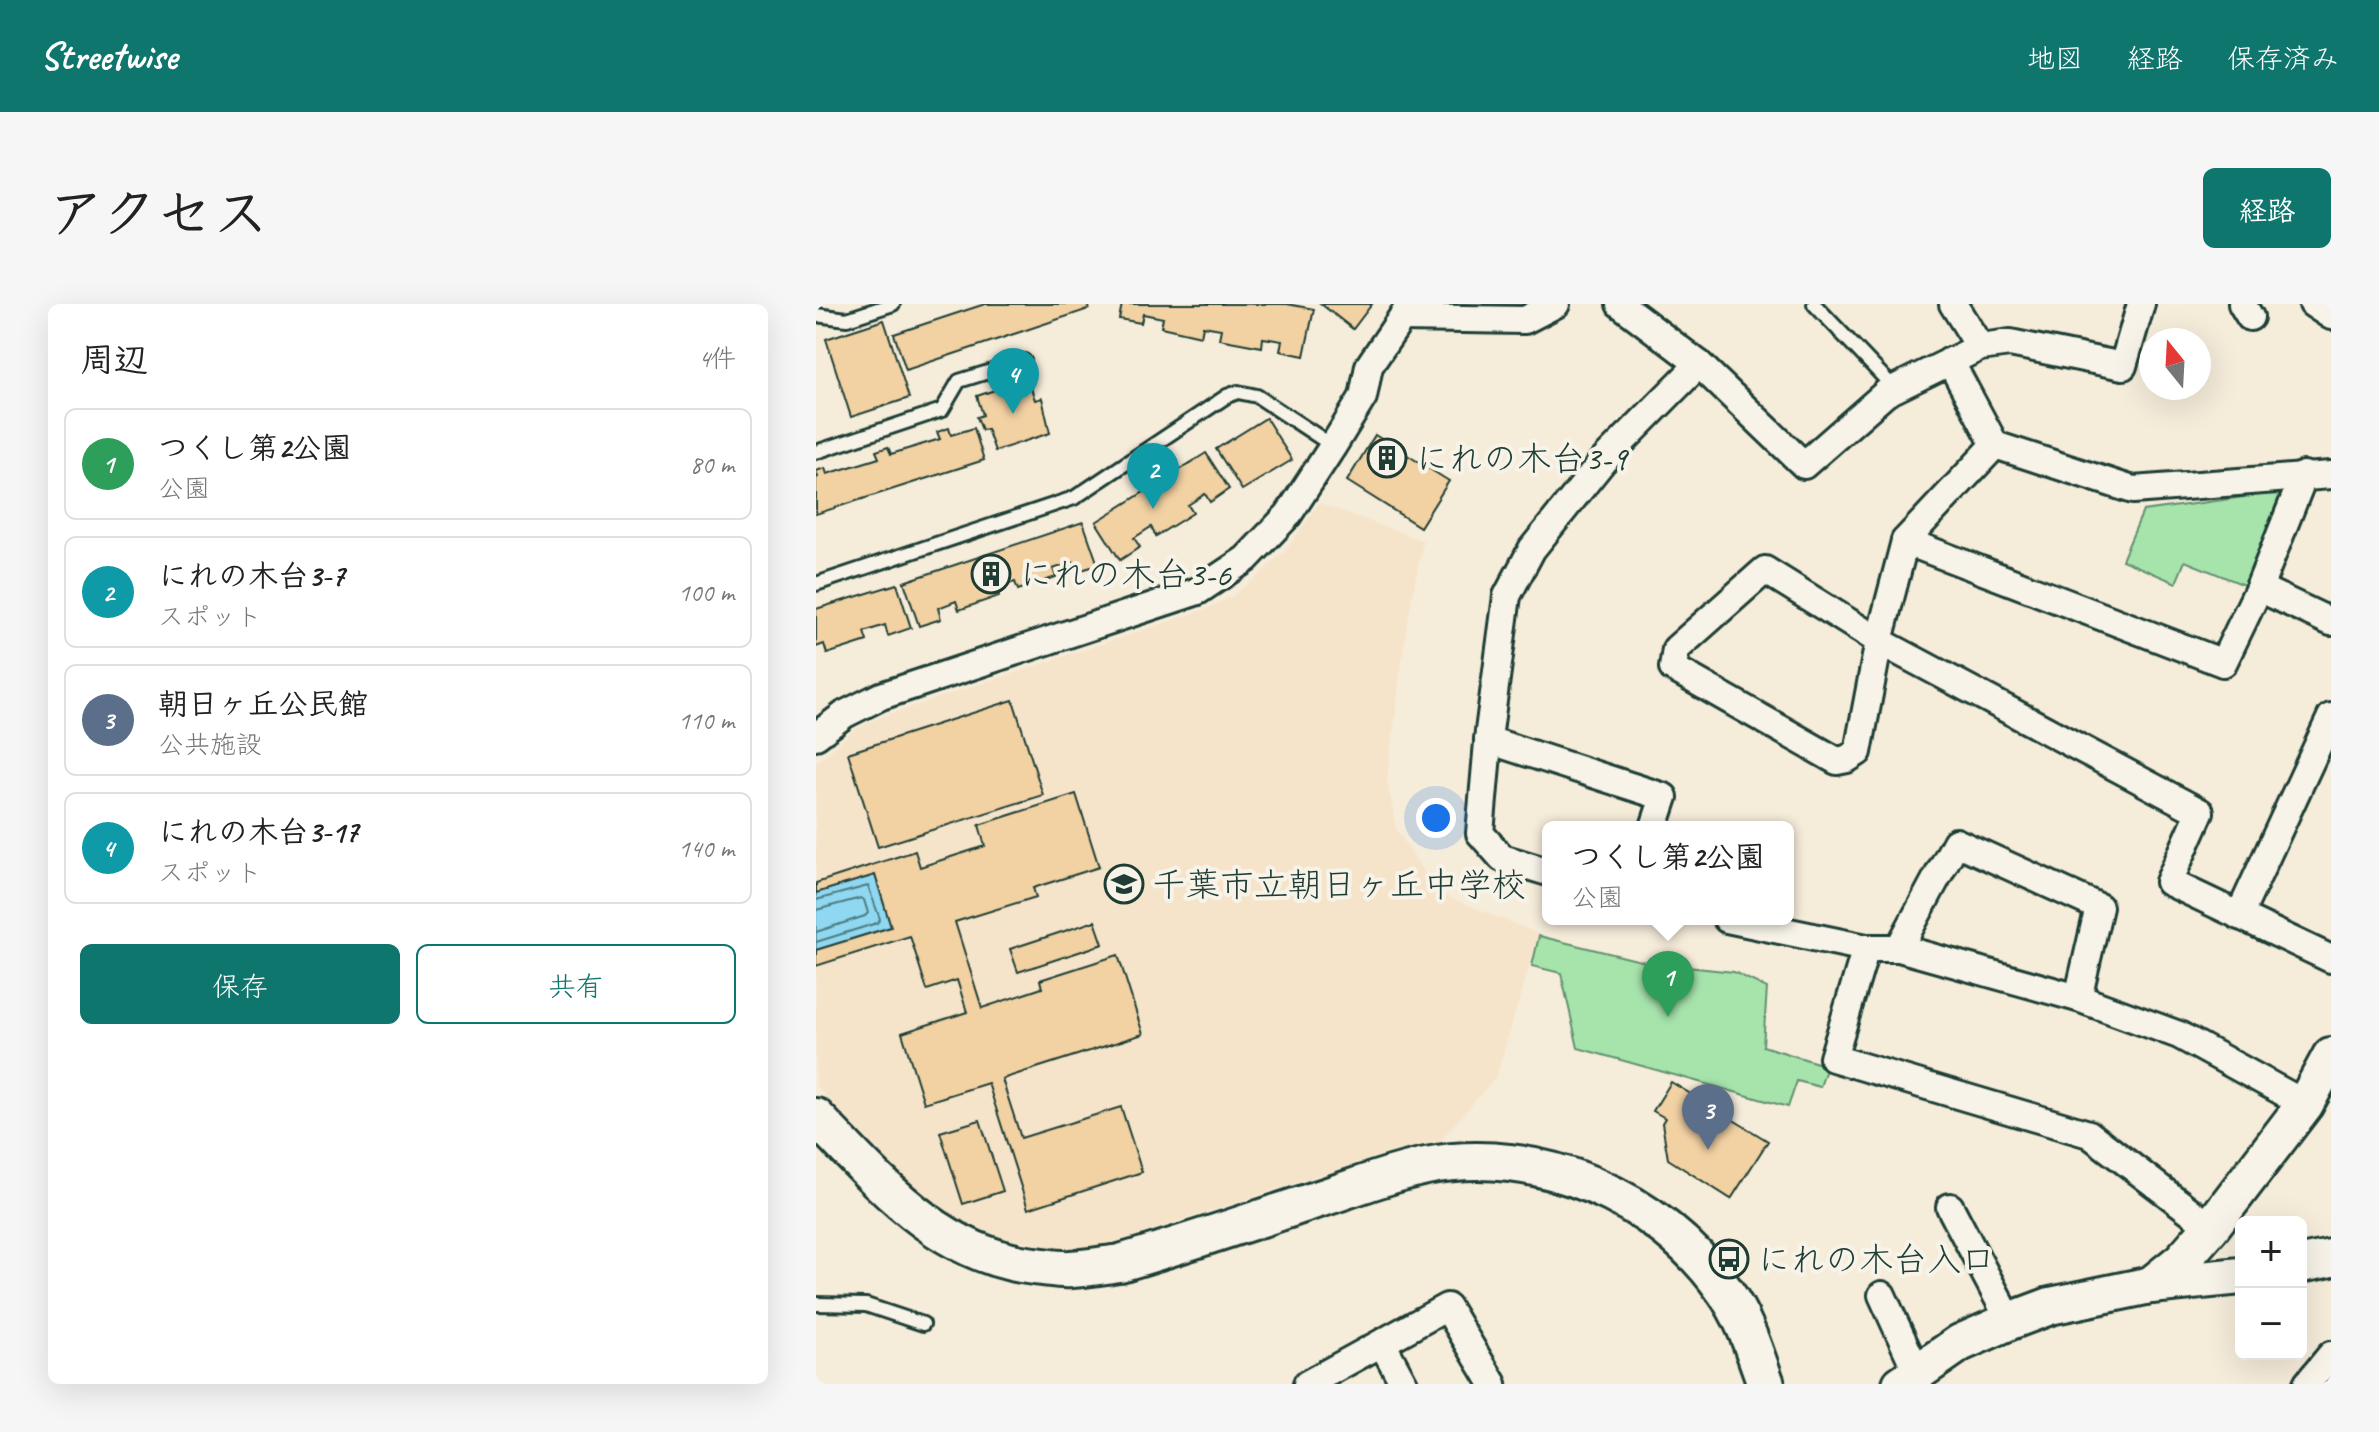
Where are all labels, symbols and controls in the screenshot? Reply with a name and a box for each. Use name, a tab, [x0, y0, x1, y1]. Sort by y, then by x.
text: Streetwise	[40, 33, 177, 80]
text: 地図	[2027, 41, 2083, 76]
text: 経路	[2127, 41, 2183, 76]
text: 保存済み	[2227, 41, 2339, 76]
button: 経路	[2203, 168, 2331, 248]
text: アクセス	[48, 178, 269, 249]
north arrow	[2139, 328, 2211, 400]
text: 周辺	[80, 338, 148, 381]
text: 4件	[698, 342, 736, 375]
pin: 4	[987, 348, 1039, 414]
text: つくし第2公園	[158, 429, 352, 467]
building icon: にれの木台3-9	[1366, 437, 1408, 479]
place label: にれの木台3-9	[1415, 437, 1629, 480]
pin: 2	[1127, 443, 1179, 509]
text: 1	[102, 448, 114, 481]
text: 80 m	[690, 448, 734, 481]
text: 公園	[158, 472, 210, 505]
building icon: にれの木台3-6	[970, 553, 1012, 595]
place label: にれの木台3-6	[1019, 553, 1232, 596]
text: にれの木台3-7	[158, 557, 345, 595]
text: 2	[102, 576, 114, 609]
text: 100 m	[678, 576, 734, 609]
text: スポット	[158, 600, 262, 633]
text: 朝日ヶ丘公民館	[158, 685, 368, 723]
text: 3	[102, 704, 114, 737]
text: 110 m	[678, 704, 734, 737]
text: 公共施設	[158, 728, 262, 761]
your location	[1416, 798, 1456, 838]
text: にれの木台3-17	[158, 813, 358, 851]
popup	[1542, 821, 1794, 925]
text: 4	[102, 832, 114, 865]
text: 140 m	[678, 832, 734, 865]
text: つくし第2公園	[1571, 838, 1765, 876]
text: スポット	[158, 856, 262, 889]
school or university icon: 千葉市立朝日ヶ丘中学校	[1103, 863, 1145, 905]
place label: 千葉市立朝日ヶ丘中学校	[1152, 863, 1526, 906]
text: 公園	[1571, 881, 1623, 914]
button: 保存	[80, 944, 400, 1024]
button: 共有	[416, 944, 736, 1024]
pin: 1	[1642, 951, 1694, 1017]
pin: 3	[1682, 1084, 1734, 1150]
map controls	[2235, 1216, 2307, 1360]
button: +	[2235, 1216, 2307, 1288]
bus stop icon: にれの木台入口	[1708, 1238, 1750, 1280]
place label: にれの木台入口	[1757, 1238, 1995, 1281]
button: −	[2235, 1288, 2307, 1360]

